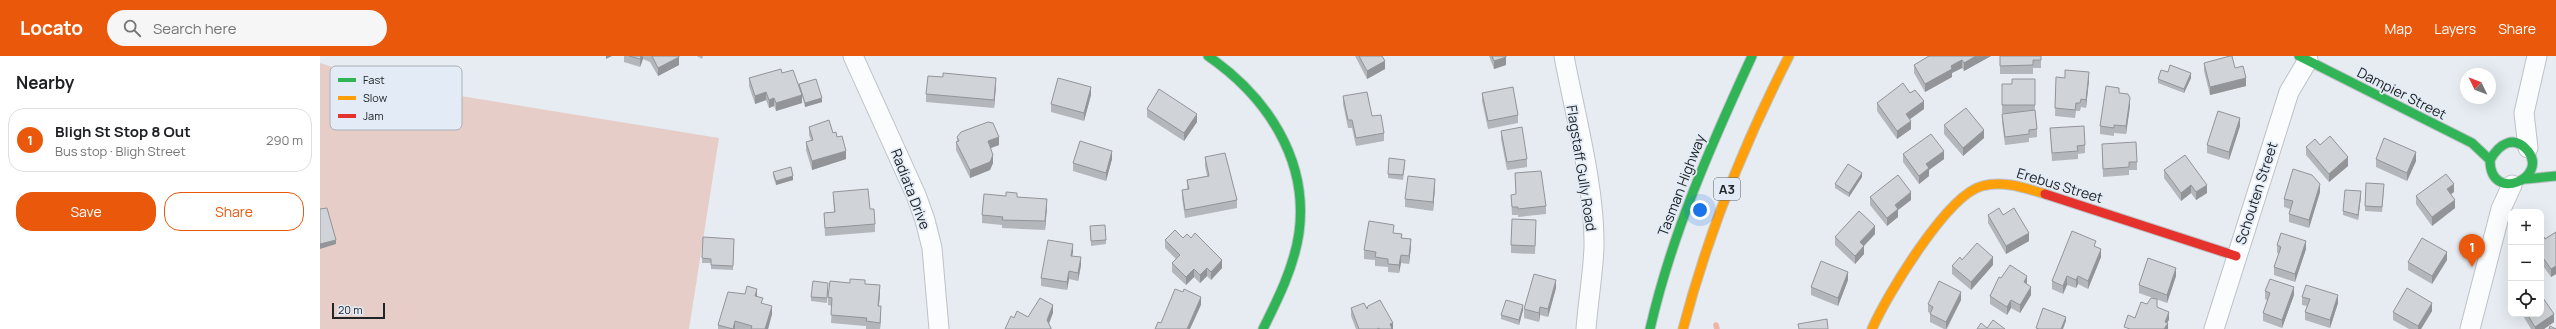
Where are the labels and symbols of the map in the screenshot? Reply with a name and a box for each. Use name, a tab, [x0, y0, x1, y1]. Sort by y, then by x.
street label: Dampier Street	[2354, 62, 2450, 124]
legend	[330, 66, 462, 130]
north arrow	[2460, 68, 2496, 104]
text: Fast	[363, 72, 385, 87]
text: Slow	[363, 90, 388, 105]
street label: Flagstaff Gully Road	[1563, 104, 1601, 232]
text: Jam	[363, 108, 384, 123]
street label: Tasman Highway	[1653, 131, 1709, 239]
street label: Schouten Street	[2230, 139, 2282, 247]
street label: Radiata Drive	[887, 146, 935, 232]
street label: Erebus Street	[2015, 163, 2106, 207]
road number: A3	[1714, 178, 1740, 200]
your location	[1690, 200, 1710, 220]
pin: 1	[2459, 234, 2485, 267]
scale bar	[332, 301, 385, 320]

